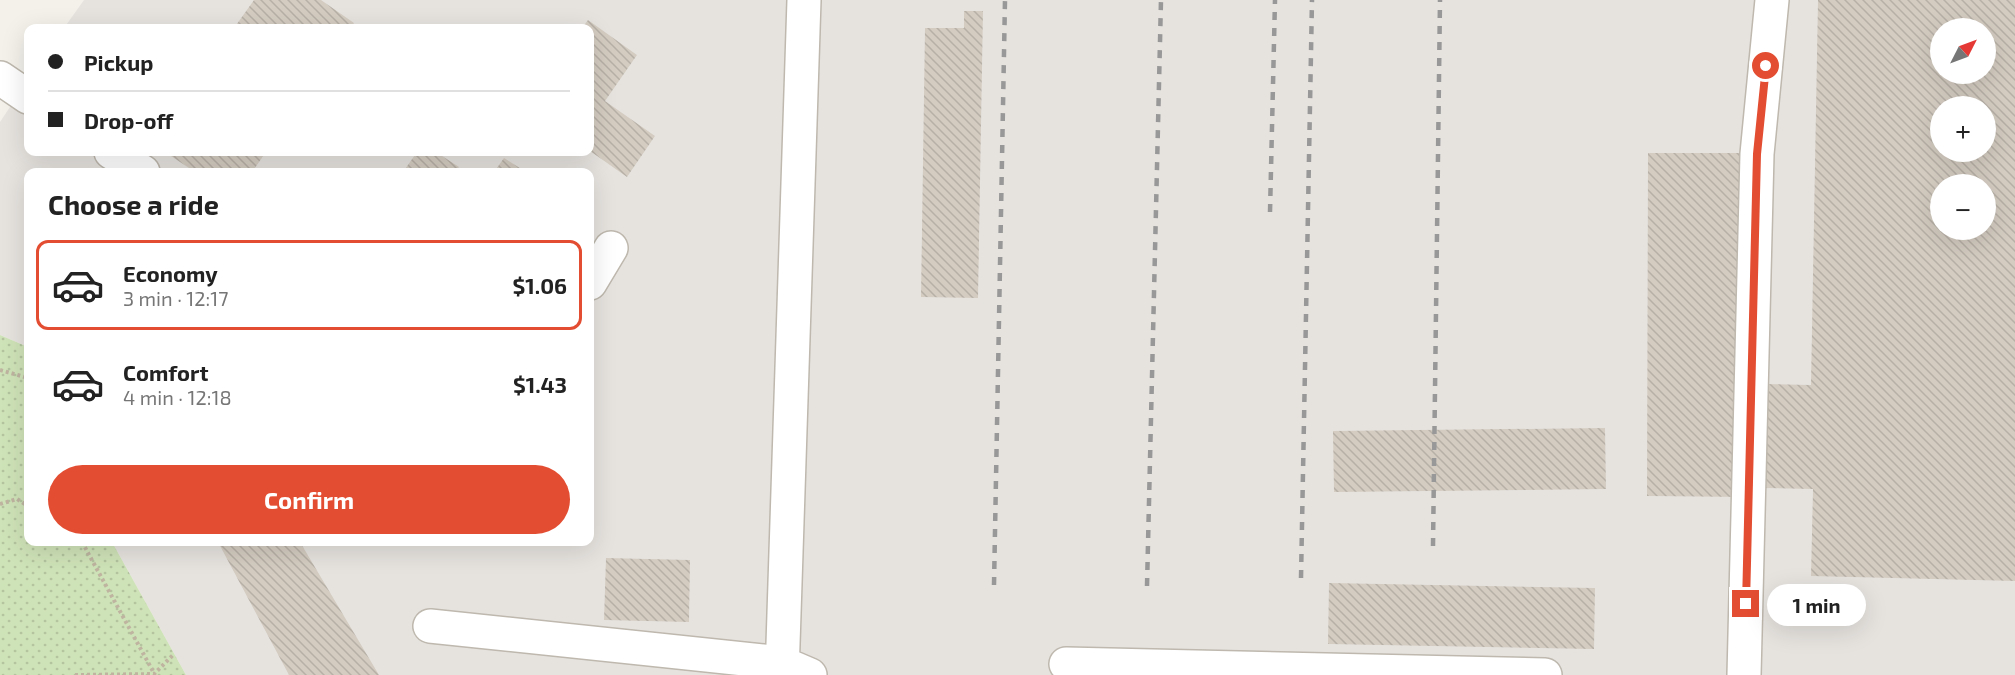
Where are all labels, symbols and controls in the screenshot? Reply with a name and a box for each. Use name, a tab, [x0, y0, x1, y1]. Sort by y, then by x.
north arrow	[1930, 18, 1996, 84]
map controls	[1930, 18, 1996, 240]
text: Pickup	[84, 49, 153, 75]
route start	[1752, 52, 1779, 79]
button: +	[1930, 96, 1996, 162]
text: Drop-off	[84, 107, 173, 133]
button: −	[1930, 174, 1996, 240]
text: Choose a ride	[48, 188, 219, 220]
icon: car	[51, 258, 105, 312]
text: Economy	[123, 260, 218, 286]
text: $1.06	[513, 272, 567, 298]
text: 3 min · 12:17	[123, 286, 228, 310]
icon: car	[51, 357, 105, 411]
text: Comfort	[123, 359, 208, 385]
text: $1.43	[513, 371, 567, 397]
text: 4 min · 12:18	[123, 385, 232, 409]
button: Confirm	[48, 465, 570, 534]
callout: 1 min	[1767, 583, 1866, 625]
route end	[1732, 590, 1759, 617]
text: 1 min	[1792, 593, 1841, 617]

